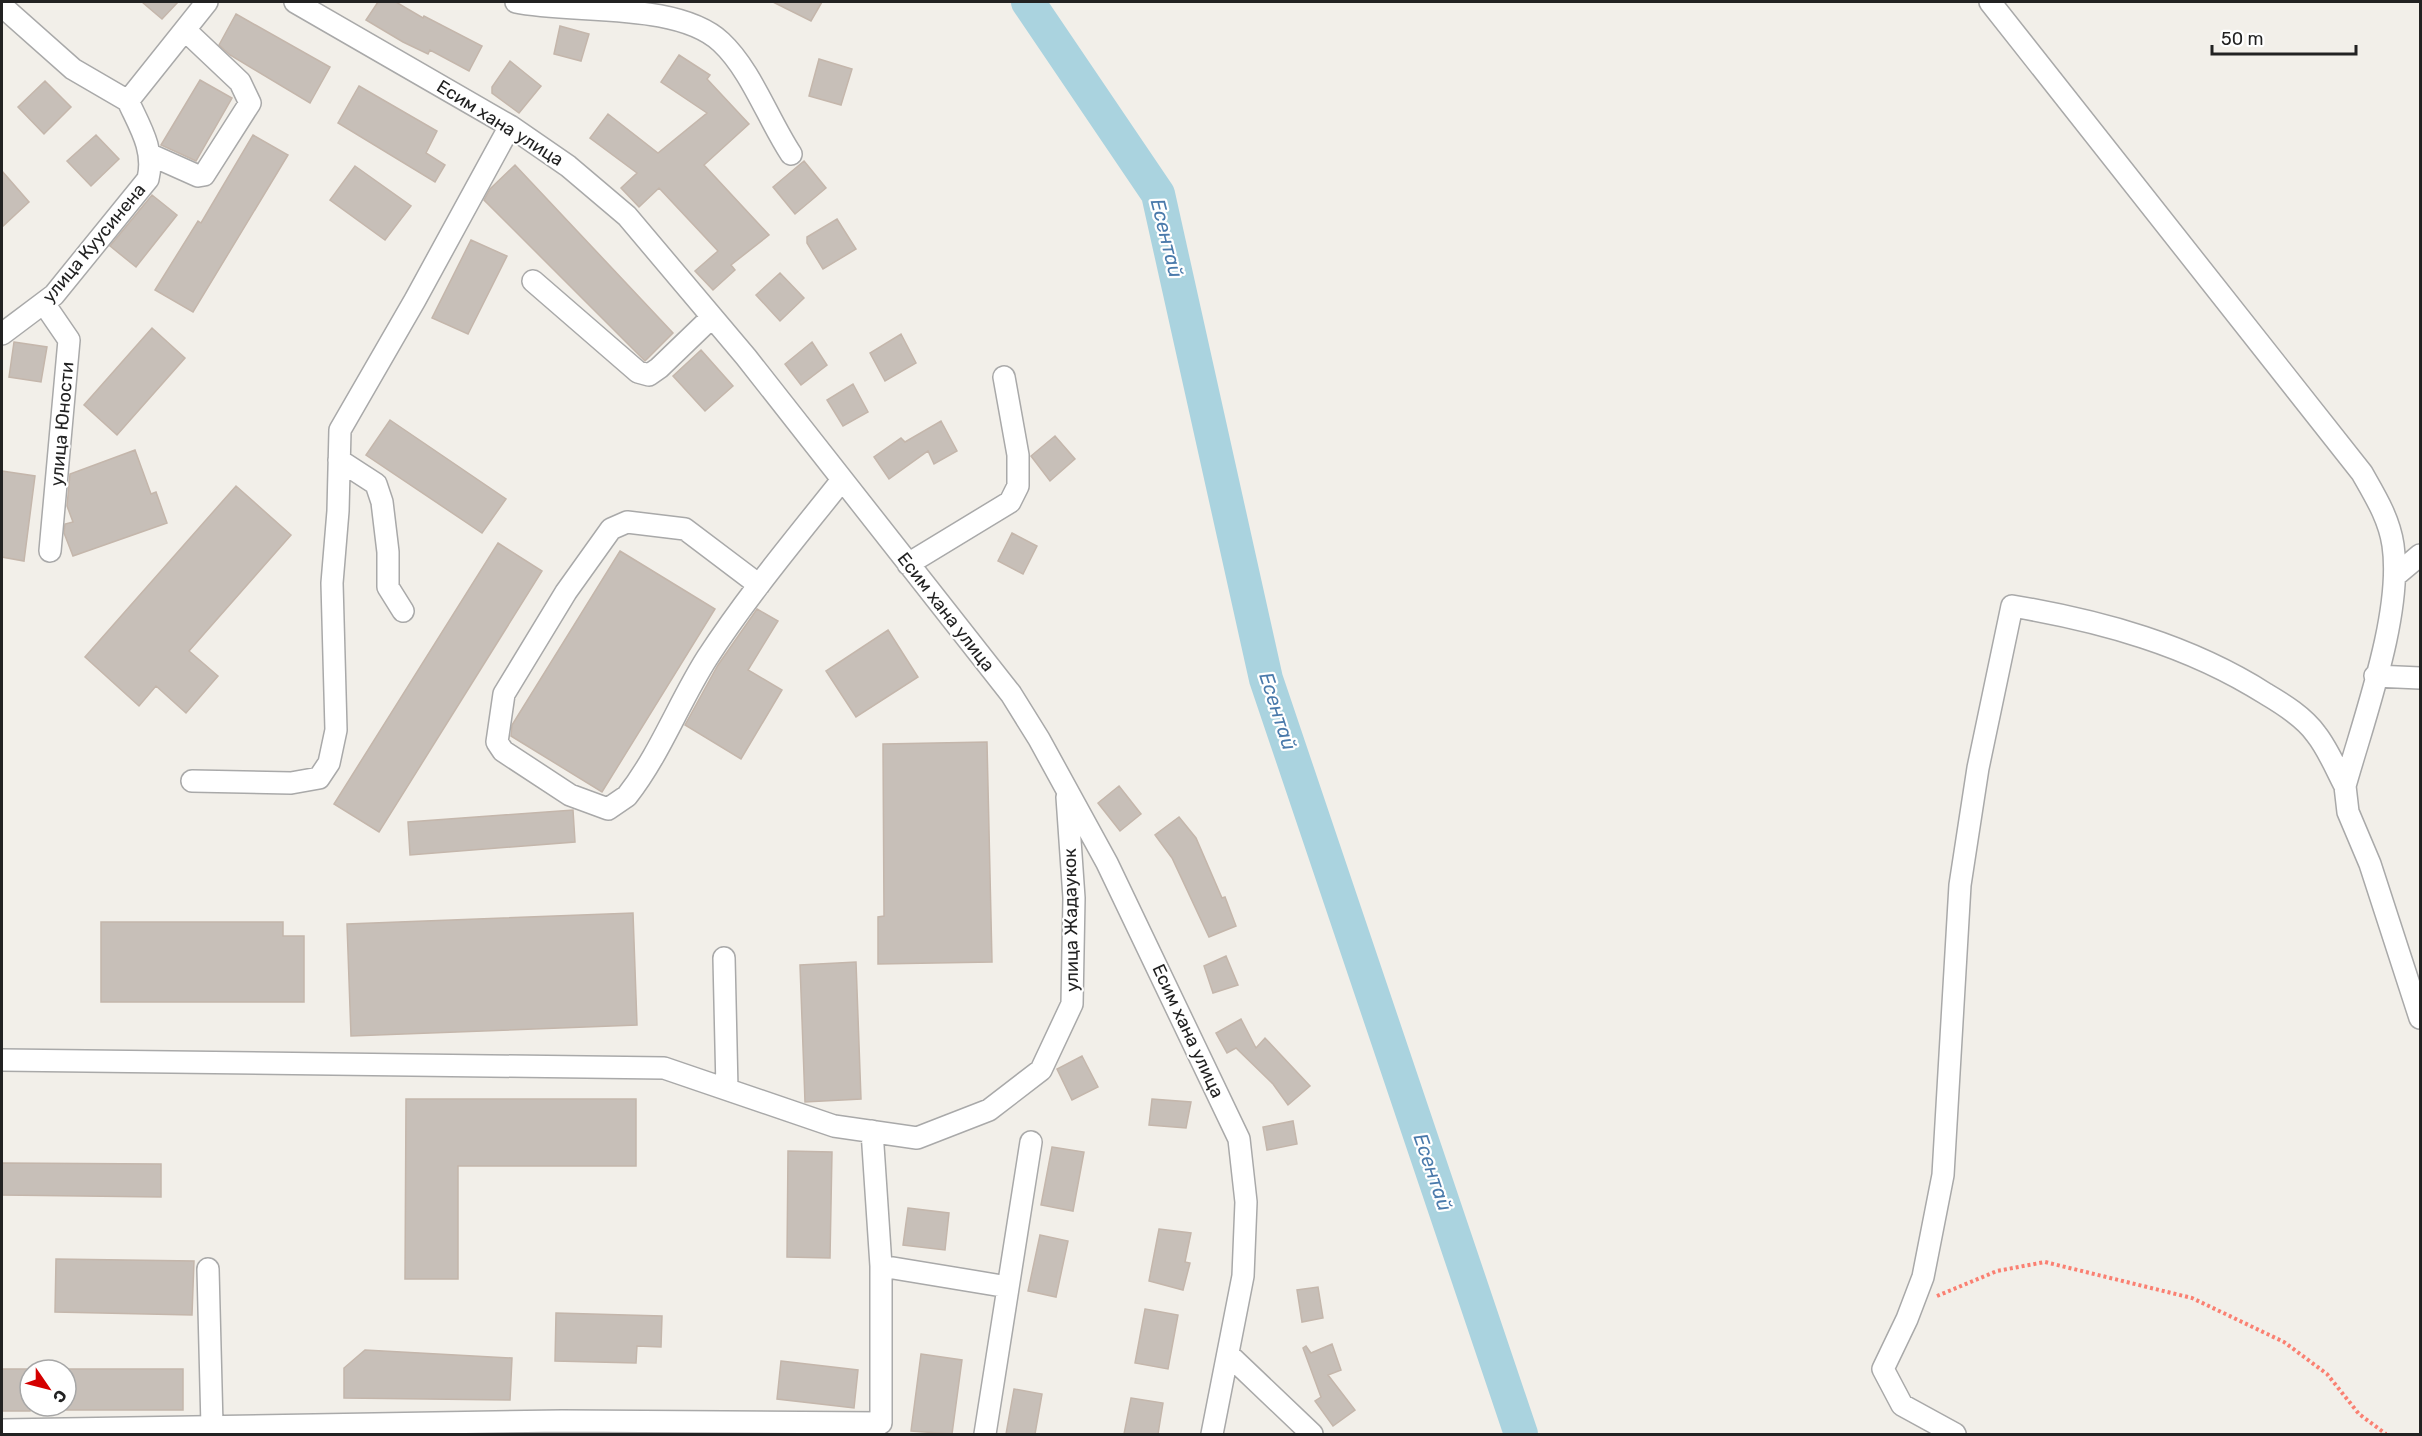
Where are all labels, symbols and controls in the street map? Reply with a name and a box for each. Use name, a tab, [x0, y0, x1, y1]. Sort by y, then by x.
scale bar	[2212, 18, 2356, 56]
text: 50 m	[2221, 28, 2264, 50]
street label: Есим хана улица	[433, 75, 567, 171]
street label: улица Куусинена	[38, 179, 150, 307]
water label: Есентай	[1146, 196, 1188, 280]
street label: улица Юности	[46, 361, 78, 487]
street label: Есим хана улица	[893, 548, 999, 676]
water label: Есентай	[1254, 669, 1302, 753]
street label: улица Жадаукок	[1059, 848, 1083, 992]
street label: Есим хана улица	[1147, 961, 1229, 1101]
water label: Есентай	[1409, 1130, 1457, 1214]
north arrow	[18, 1358, 78, 1418]
text: С	[49, 1386, 71, 1406]

